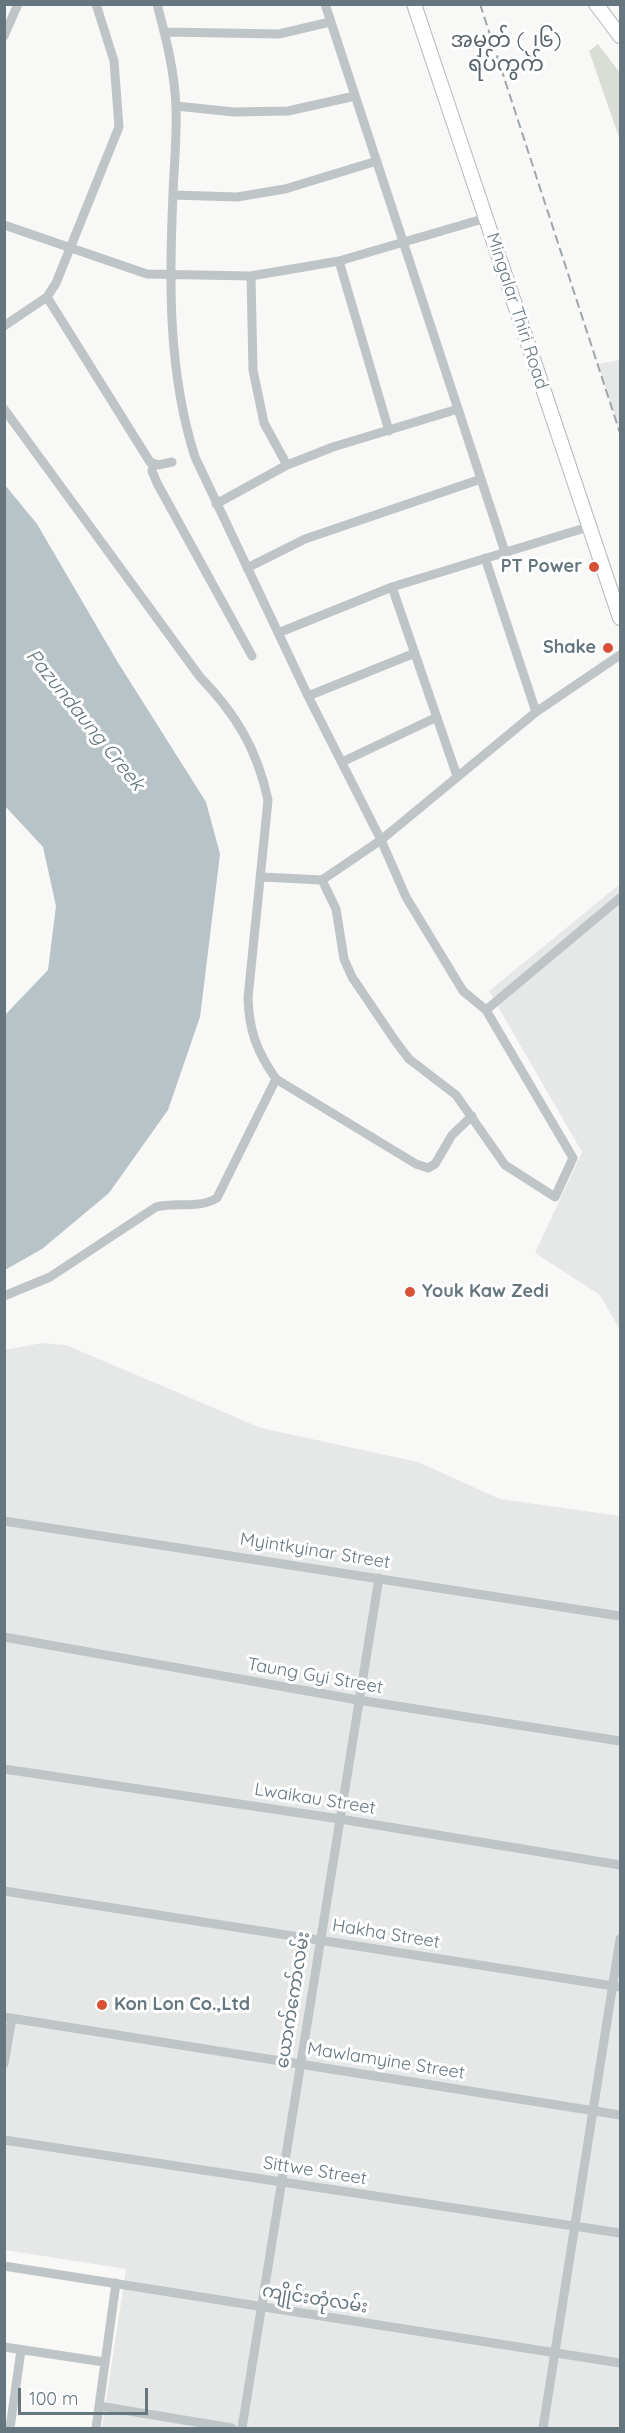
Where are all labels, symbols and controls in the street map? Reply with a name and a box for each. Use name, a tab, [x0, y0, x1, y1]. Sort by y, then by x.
district label: အမှတ် (၂၆) ရပ်ကွက်	[451, 28, 561, 78]
street label: Mingalar Thiri Road	[481, 230, 553, 392]
place label: PT Power	[501, 556, 582, 578]
marker: PT Power	[587, 560, 601, 574]
place label: Shake	[543, 637, 596, 659]
marker: Shake	[601, 641, 615, 655]
water label: Pazundaung Creek	[21, 644, 149, 796]
place label: Youk Kaw Zedi	[422, 1281, 549, 1303]
marker: Youk Kaw Zedi	[403, 1285, 417, 1299]
street label: Myintkyinar Street	[238, 1528, 392, 1574]
street label: Taung Gyi Street	[246, 1653, 384, 1699]
street label: Lwaikau Street	[253, 1779, 377, 1819]
street label: Hakha Street	[331, 1915, 441, 1953]
street label: ယောက်ကော်လမ်း	[272, 1930, 314, 2070]
place label: Kon Lon Co.,Ltd	[114, 1994, 250, 2016]
marker: Kon Lon Co.,Ltd	[95, 1998, 109, 2012]
street label: Mawlamyine Street	[306, 2038, 466, 2084]
street label: Sittwe Street	[262, 2152, 368, 2190]
street label: ကျိုင်းတုံလမ်း	[261, 2280, 369, 2318]
scale bar	[21, 2376, 152, 2414]
text: 100 m	[29, 2387, 78, 2410]

